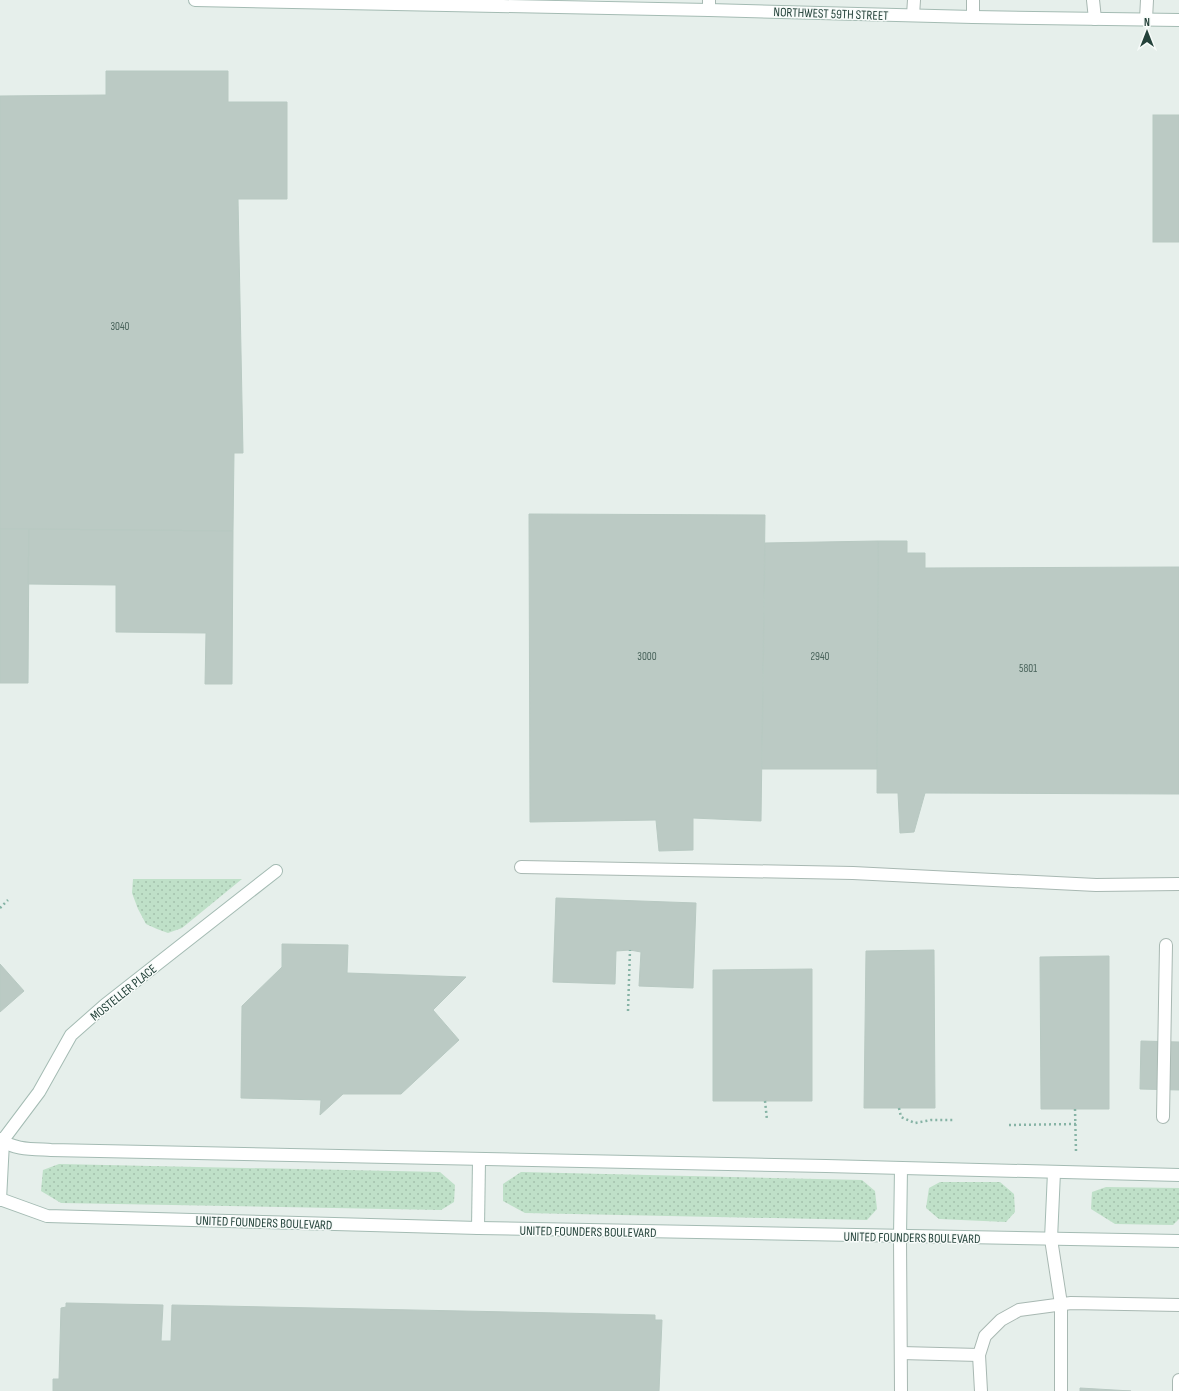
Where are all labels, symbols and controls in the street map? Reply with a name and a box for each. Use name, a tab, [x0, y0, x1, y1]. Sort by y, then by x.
street label: NORTHWEST 59TH STREET	[773, 4, 889, 24]
north arrow	[1127, 12, 1167, 52]
text: N	[1144, 16, 1150, 29]
house number: 3040	[110, 320, 130, 333]
house number: 3000	[637, 650, 657, 663]
house number: 2940	[811, 650, 830, 663]
house number: 5801	[1019, 662, 1037, 675]
street label: MOSTELLER PLACE	[87, 961, 160, 1024]
street label: UNITED FOUNDERS BOULEVARD	[195, 1213, 333, 1233]
street label: UNITED FOUNDERS BOULEVARD	[519, 1223, 657, 1241]
street label: UNITED FOUNDERS BOULEVARD	[843, 1229, 981, 1247]

